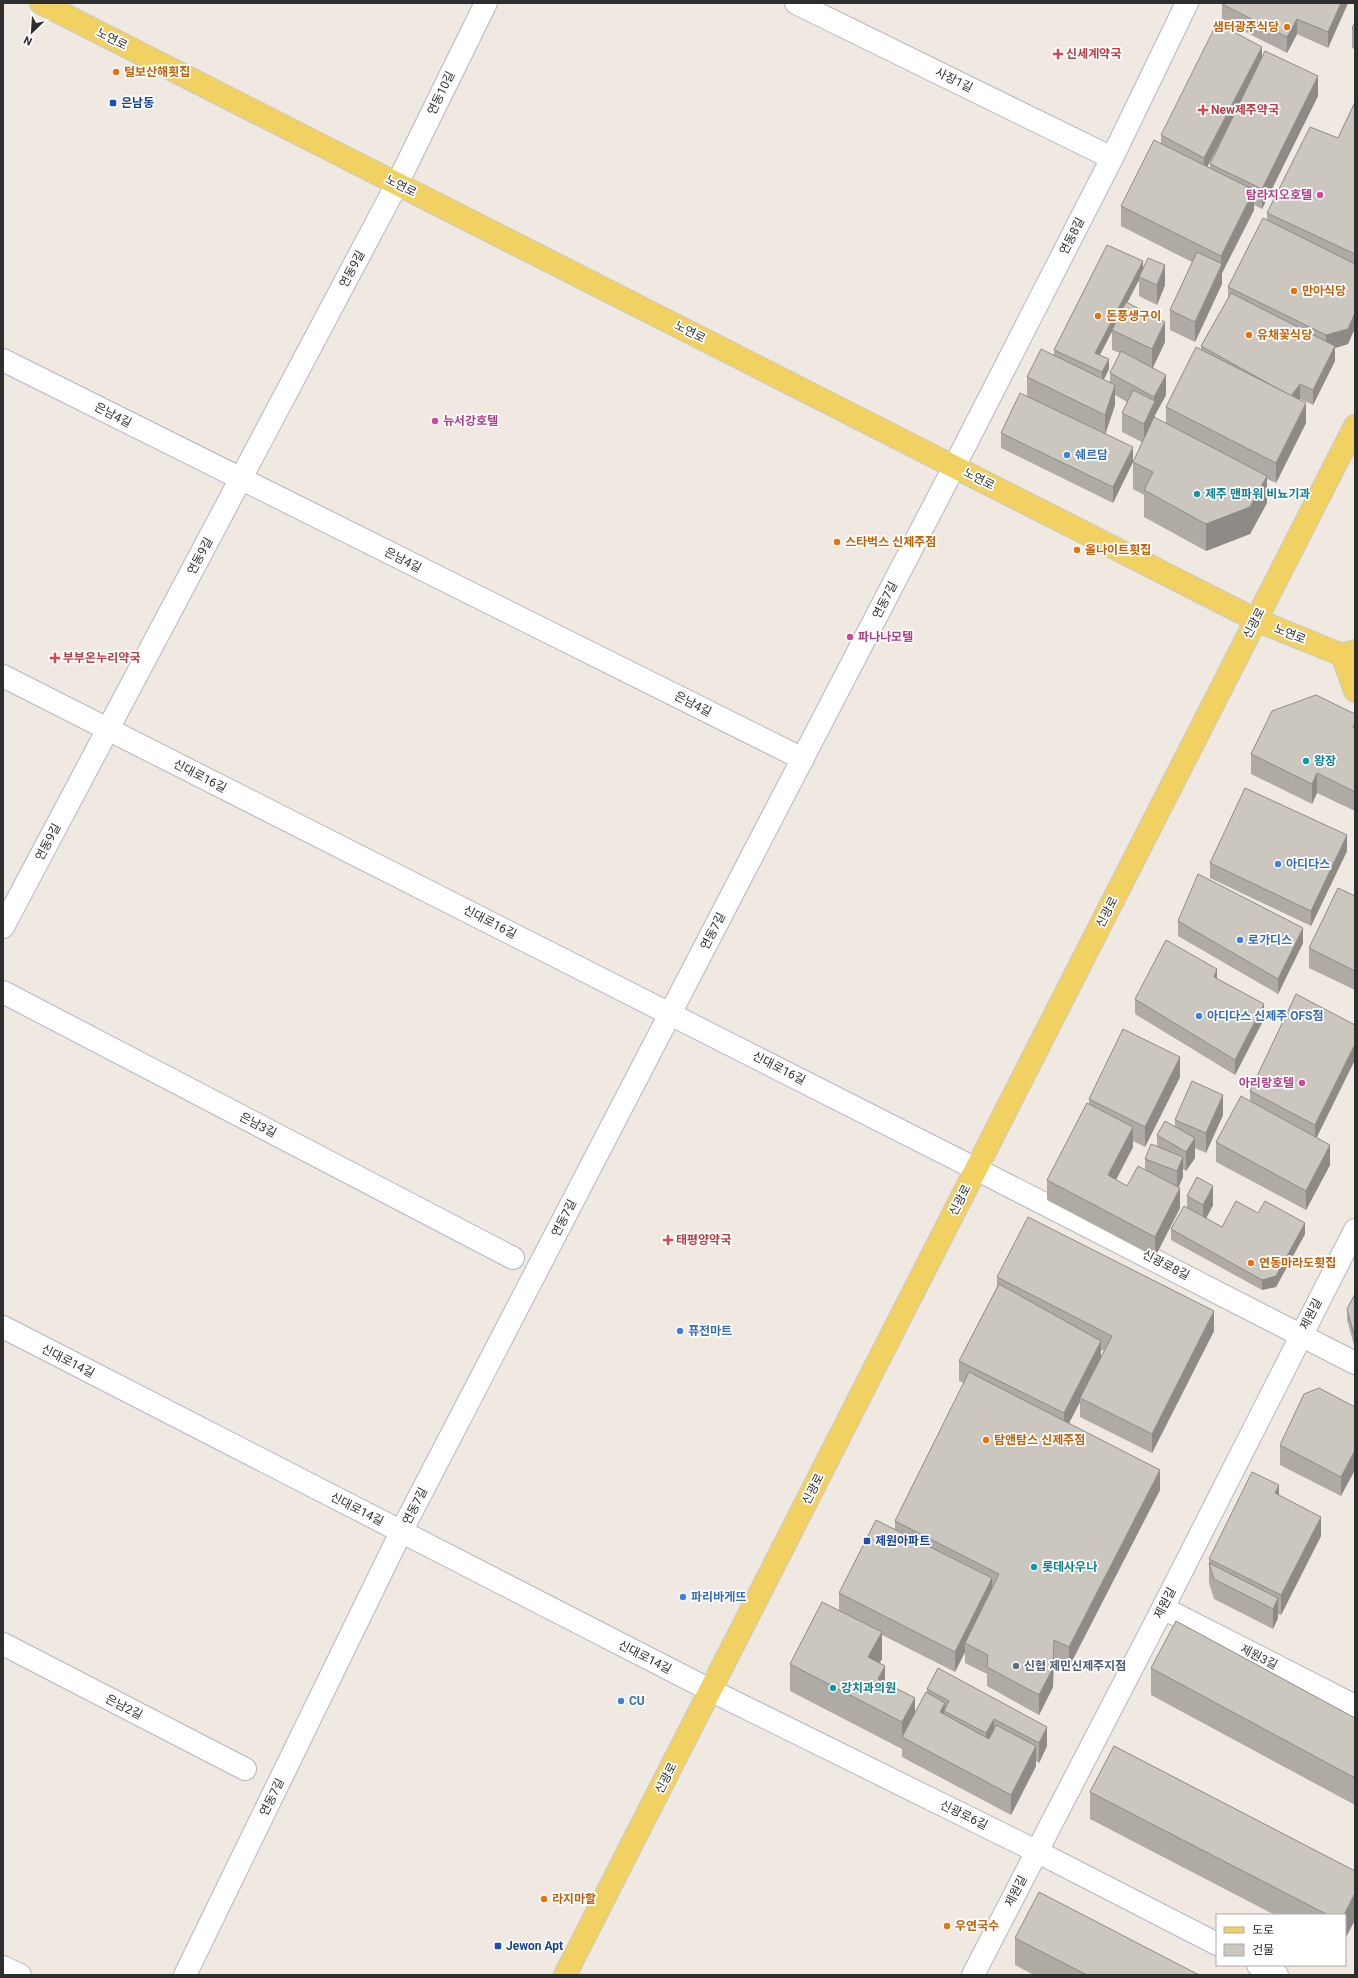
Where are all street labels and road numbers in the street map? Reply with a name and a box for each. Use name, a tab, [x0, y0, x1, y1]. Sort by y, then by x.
street label: 노연로	[94, 25, 130, 53]
street label: 사장1길	[933, 65, 975, 95]
street label: 연동10길	[424, 69, 458, 117]
street label: 노연로	[383, 172, 419, 200]
street label: 연동8길	[1057, 215, 1087, 257]
street label: 연동9길	[336, 248, 368, 290]
street label: 노연로	[672, 318, 708, 346]
street label: 은남4길	[92, 400, 134, 430]
street label: 노연로	[961, 465, 997, 493]
street label: 연동9길	[184, 535, 216, 577]
street label: 은남4길	[382, 545, 424, 575]
street label: 연동7길	[870, 579, 900, 621]
street label: 신광로	[1240, 605, 1268, 641]
street label: 노연로	[1272, 621, 1308, 647]
street label: 은남4길	[672, 689, 714, 719]
street label: 신대로16길	[171, 757, 229, 795]
street label: 연동9길	[32, 821, 64, 863]
street label: 신광로	[1093, 894, 1121, 930]
street label: 신대로16길	[461, 903, 519, 941]
street label: 연동7길	[698, 910, 728, 952]
street label: 신대로16길	[750, 1049, 808, 1087]
street label: 은남3길	[237, 1110, 279, 1140]
street label: 신광로	[946, 1182, 974, 1218]
street label: 연동7길	[549, 1197, 579, 1239]
street label: 신광로8길	[1140, 1247, 1192, 1283]
street label: 제원길	[1297, 1296, 1325, 1332]
street label: 신대로14길	[39, 1342, 97, 1380]
street label: 신광로	[799, 1471, 827, 1507]
street label: 연동7길	[400, 1485, 430, 1527]
street label: 신대로14길	[328, 1490, 386, 1528]
street label: 제원길	[1151, 1585, 1179, 1621]
street label: 신대로14길	[616, 1638, 674, 1676]
street label: 제원3길	[1238, 1642, 1280, 1672]
street label: 은남2길	[103, 1692, 145, 1722]
street label: 신광로	[652, 1760, 680, 1796]
street label: 연동7길	[257, 1776, 287, 1818]
street label: 신광로6길	[938, 1798, 990, 1832]
street label: 제원길	[1002, 1873, 1030, 1909]

